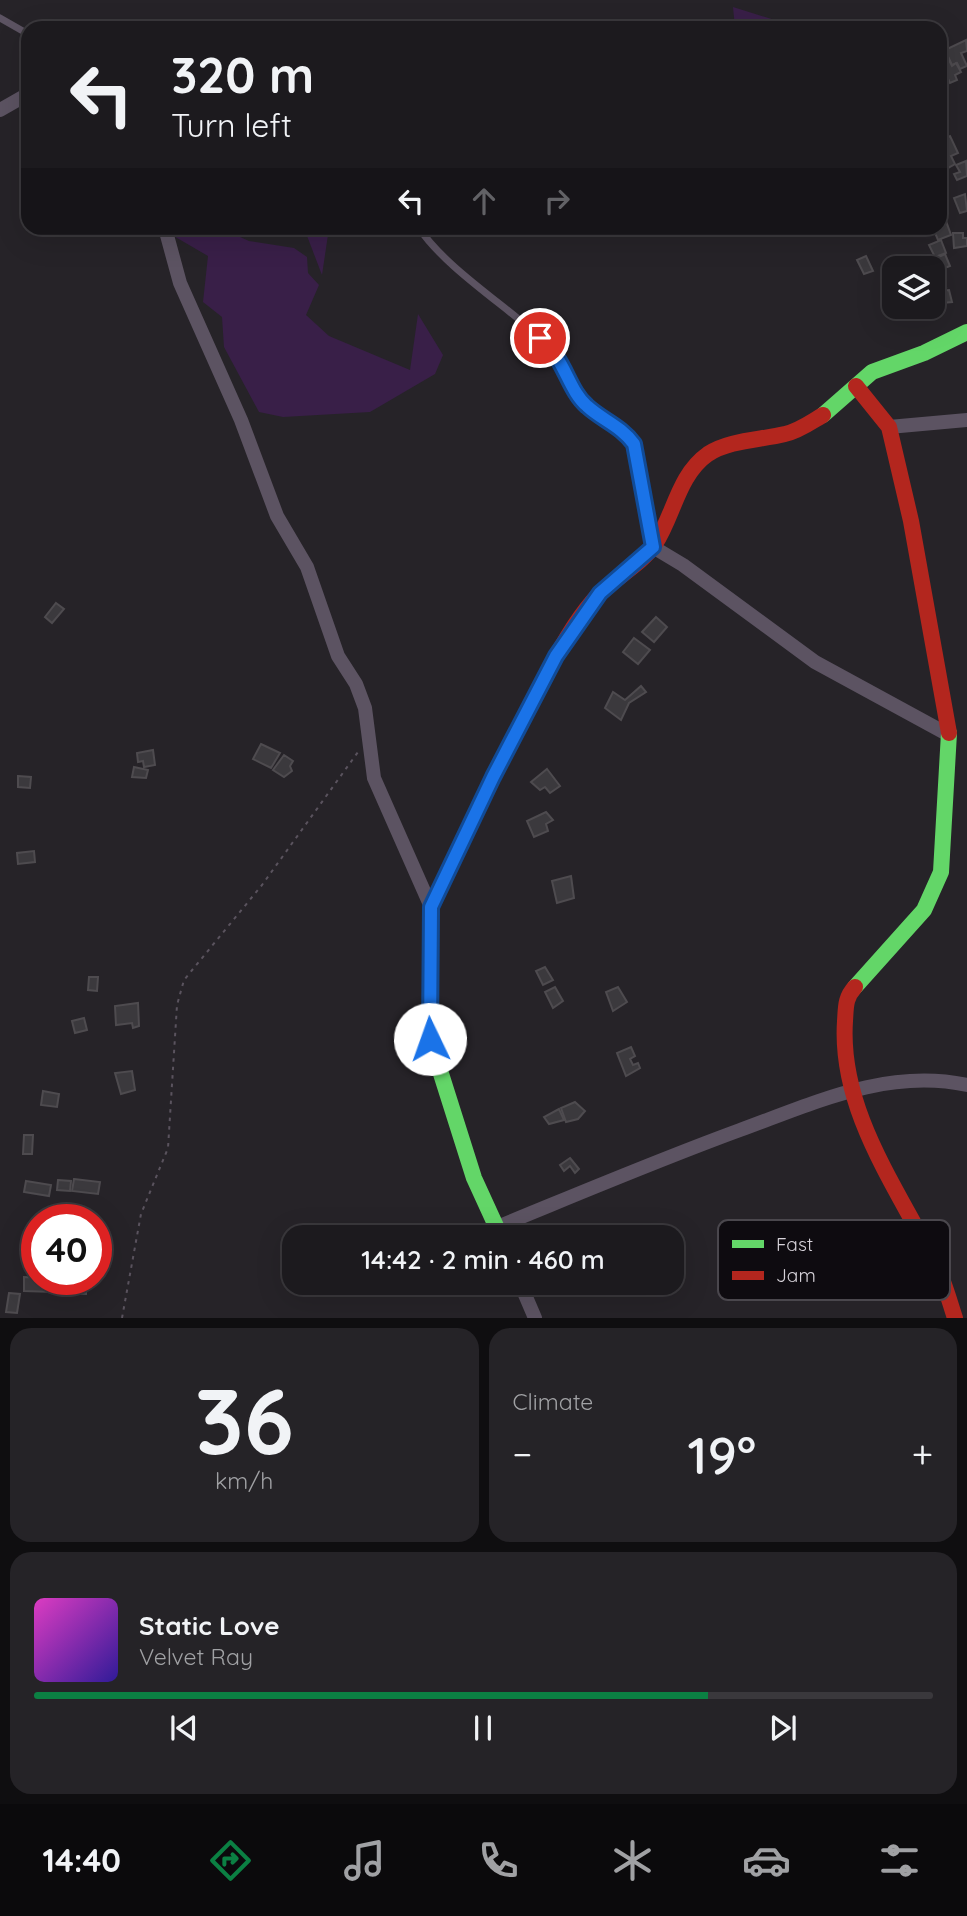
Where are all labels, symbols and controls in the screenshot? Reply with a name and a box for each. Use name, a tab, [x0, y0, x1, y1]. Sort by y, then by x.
text: 320 m	[171, 44, 314, 105]
icon: left	[56, 49, 147, 140]
text: Turn left	[171, 105, 292, 145]
icon: left	[392, 182, 430, 220]
icon: ahead	[465, 182, 503, 220]
icon: right	[538, 182, 576, 220]
map controls	[882, 256, 945, 319]
button: layers	[882, 256, 945, 319]
pin	[510, 308, 570, 368]
icon: arrive	[521, 319, 559, 357]
position arrow	[393, 1002, 467, 1076]
speed limit sign: 40	[21, 1204, 112, 1295]
legend	[718, 1220, 950, 1300]
text: Fast	[776, 1232, 813, 1256]
text: 14:42 · 2 min · 460 m	[361, 1243, 605, 1276]
text: Jam	[776, 1263, 816, 1287]
text: 36	[195, 1363, 294, 1477]
text: Climate	[513, 1387, 593, 1416]
text: 19°	[688, 1422, 756, 1487]
text: −	[513, 1430, 532, 1478]
text: +	[912, 1430, 933, 1478]
text: km/h	[215, 1466, 273, 1495]
text: Static Love	[139, 1609, 280, 1642]
text: Velvet Ray	[139, 1642, 253, 1671]
icon: previous	[165, 1709, 203, 1747]
icon: pause	[464, 1709, 502, 1747]
icon: next	[764, 1709, 802, 1747]
icon: directions	[206, 1836, 255, 1885]
icon: music	[340, 1836, 389, 1885]
icon: phone	[474, 1836, 523, 1885]
icon: climate	[608, 1836, 657, 1885]
icon: car	[742, 1836, 791, 1885]
icon: filters	[875, 1836, 924, 1885]
text: 14:40	[42, 1840, 121, 1880]

